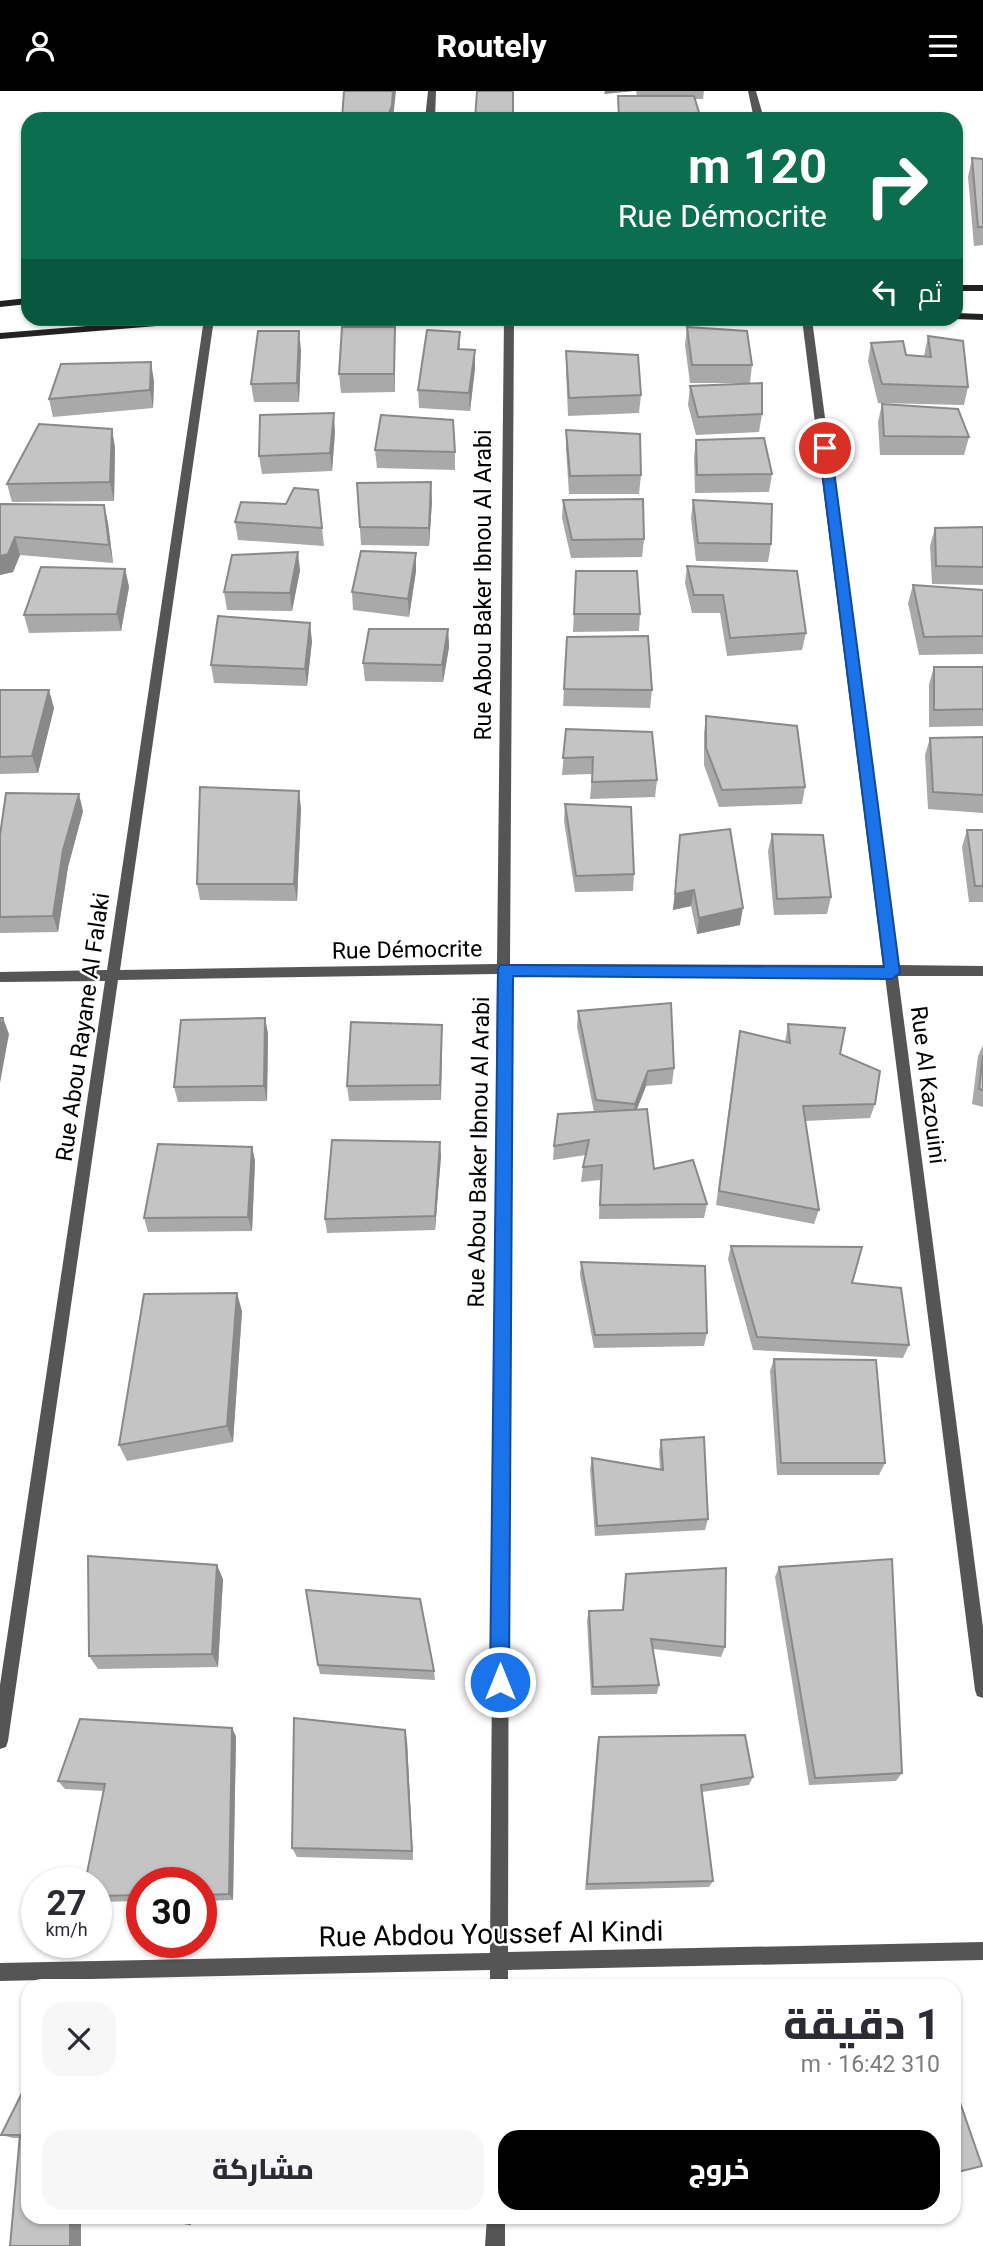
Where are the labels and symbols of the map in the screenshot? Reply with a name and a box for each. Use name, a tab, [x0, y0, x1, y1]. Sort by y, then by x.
pin	[795, 418, 855, 478]
street label: Rue Abou Baker Ibnou Al Arabi	[470, 429, 497, 741]
street label: Rue Abou Rayane Al Falaki	[51, 891, 115, 1163]
street label: Rue Démocrite	[332, 935, 482, 965]
street label: Rue Abou Baker Ibnou Al Arabi	[463, 996, 495, 1308]
street label: Rue Al Kazouini	[905, 1004, 951, 1166]
position arrow	[463, 1645, 537, 1719]
speed limit sign: 30	[126, 1867, 217, 1958]
street label: Rue Abdou Youssef Al Kindi	[318, 1914, 664, 1954]

